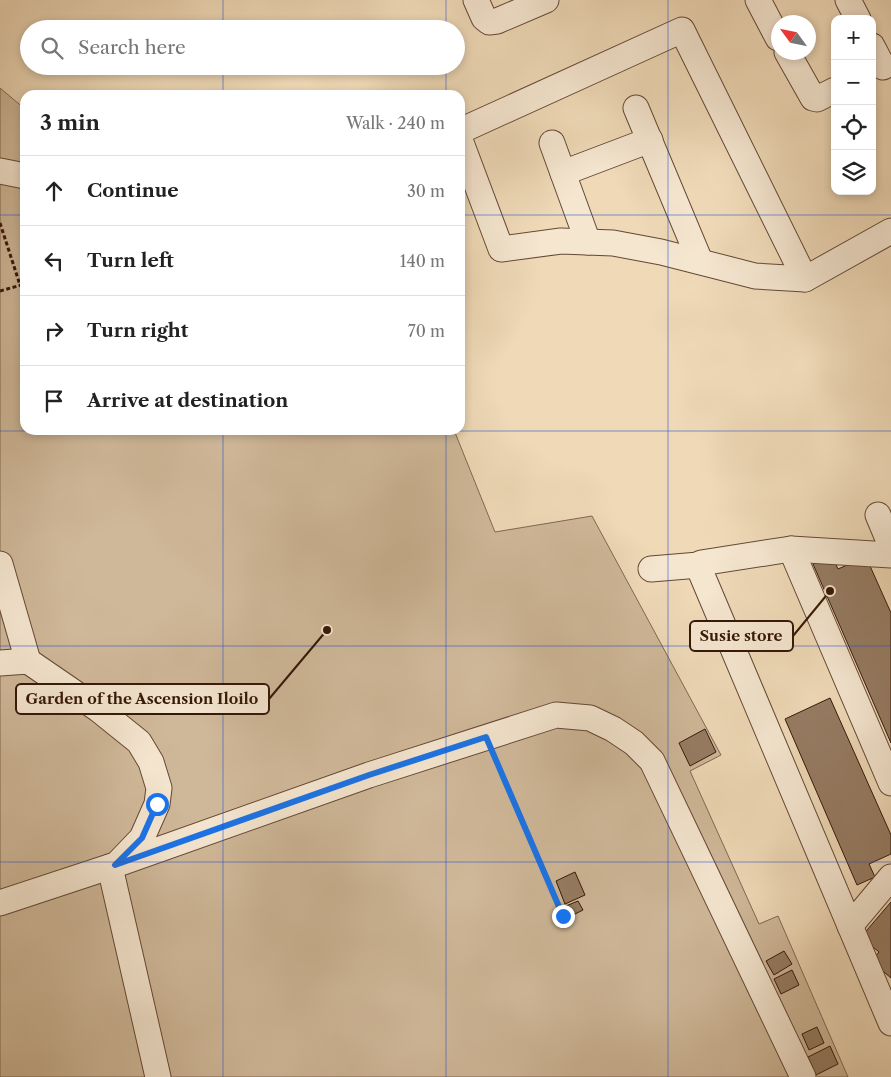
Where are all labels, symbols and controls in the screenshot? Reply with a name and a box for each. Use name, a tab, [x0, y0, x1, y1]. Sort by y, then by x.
north arrow	[771, 15, 816, 60]
map controls	[831, 15, 876, 195]
button: +	[831, 15, 876, 60]
search box	[20, 20, 465, 75]
icon: search	[38, 34, 66, 62]
text: Search here	[78, 36, 186, 59]
button: −	[831, 60, 876, 105]
button: locate	[831, 105, 876, 150]
text: 3 min	[40, 110, 100, 135]
text: Walk · 240 m	[346, 113, 445, 133]
button: layers	[831, 150, 876, 195]
icon: ahead	[40, 177, 68, 205]
text: Continue	[87, 179, 179, 202]
text: 30 m	[407, 181, 445, 201]
icon: left	[40, 247, 68, 275]
text: Turn left	[87, 249, 174, 272]
text: 140 m	[400, 251, 445, 271]
icon: right	[40, 317, 68, 345]
text: Turn right	[87, 319, 188, 342]
text: 70 m	[408, 321, 445, 341]
icon: arrive	[40, 387, 68, 415]
text: Arrive at destination	[87, 389, 288, 412]
callout: Susie store	[690, 621, 793, 651]
text: Susie store	[699, 626, 783, 645]
callout: Garden of the Ascension Iloilo	[16, 684, 269, 714]
text: Garden of the Ascension Iloilo	[26, 689, 258, 708]
route start	[146, 793, 169, 816]
route end	[552, 905, 575, 928]

